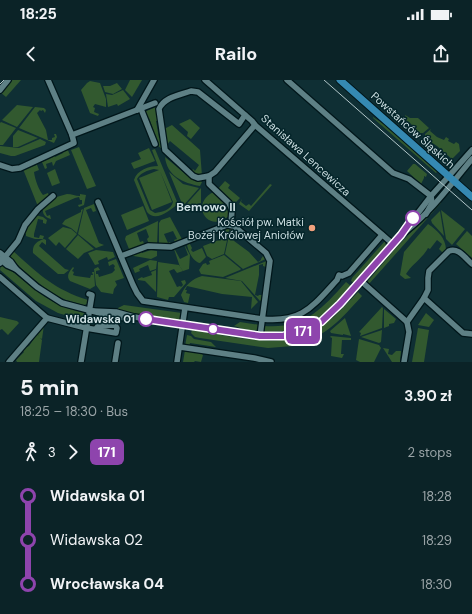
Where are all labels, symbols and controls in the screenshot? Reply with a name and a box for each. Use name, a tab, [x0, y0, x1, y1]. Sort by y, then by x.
text: 18:25	[20, 4, 57, 24]
text: Railo	[215, 42, 257, 66]
icon: back	[20, 43, 42, 65]
icon: share	[430, 43, 452, 65]
street label: Powstańców Śląskich	[368, 89, 458, 171]
street label: Stanisława Lencewicza	[258, 111, 354, 199]
district label: Bemowo II	[176, 199, 236, 215]
unlabelled marker	[405, 210, 421, 226]
place label: Kościół pw. Matki Bożej Królowej Aniołów	[188, 215, 305, 242]
marker: Kościół pw. Matki Bożej Królowej Aniołów	[307, 223, 317, 233]
marker: Widawska 01	[138, 311, 154, 327]
place label: Widawska 01	[65, 312, 135, 326]
line badge: 171	[280, 318, 326, 344]
text: 171	[294, 322, 312, 340]
unlabelled marker	[207, 323, 219, 335]
text: 5 min	[20, 373, 79, 402]
text: 3.90 zł	[404, 386, 452, 406]
text: 18:25 – 18:30 · Bus	[20, 403, 128, 420]
icon: walk	[20, 441, 42, 463]
icon: forward	[62, 441, 84, 463]
text: 171	[98, 443, 116, 461]
text: 3	[48, 444, 56, 461]
text: 2 stops	[408, 444, 452, 461]
text: Widawska 01	[50, 486, 145, 506]
text: 18:28	[422, 488, 452, 505]
text: Widawska 02	[50, 530, 143, 550]
text: 18:29	[422, 532, 452, 549]
text: Wrocławska 04	[50, 574, 164, 594]
text: 18:30	[421, 576, 452, 593]

